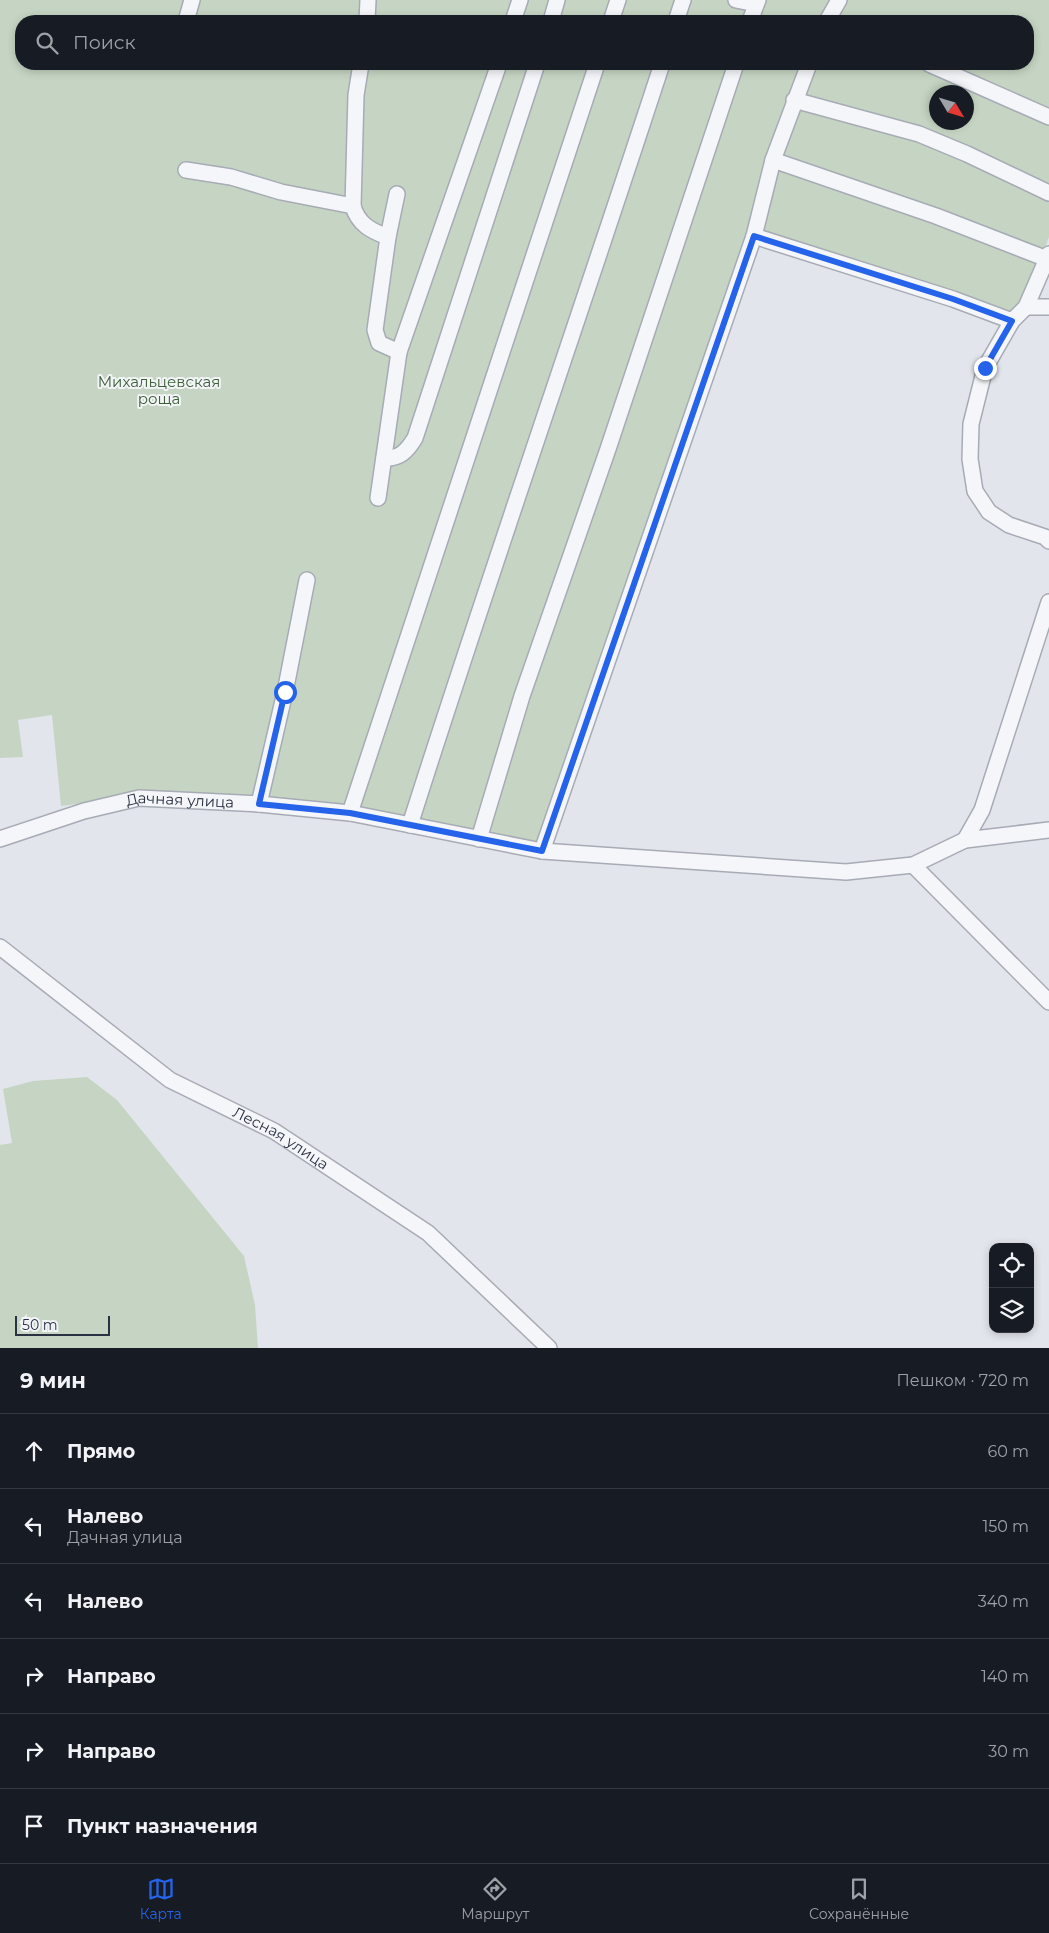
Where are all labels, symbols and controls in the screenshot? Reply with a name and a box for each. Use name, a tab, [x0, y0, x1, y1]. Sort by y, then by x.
search box	[15, 15, 1034, 70]
icon: search	[33, 29, 61, 57]
text: Поиск	[73, 31, 136, 54]
north arrow	[929, 85, 974, 130]
route end	[974, 357, 997, 380]
park label: Михальцевская роща	[98, 372, 220, 408]
route start	[274, 681, 297, 704]
street label: Дачная улица	[124, 788, 235, 812]
street label: Лесная улица	[230, 1102, 332, 1174]
map controls	[989, 1243, 1034, 1333]
button: locate	[989, 1243, 1034, 1288]
button: layers	[989, 1288, 1034, 1333]
scale bar	[15, 1313, 110, 1336]
text: 50 m	[22, 1316, 58, 1334]
text: 9 мин	[20, 1368, 86, 1393]
text: Пешком · 720 m	[897, 1371, 1029, 1390]
icon: ahead	[20, 1437, 48, 1465]
text: Прямо	[67, 1440, 135, 1463]
text: 60 m	[987, 1442, 1029, 1461]
text: Налево	[67, 1505, 143, 1528]
icon: left	[20, 1512, 48, 1540]
text: 150 m	[982, 1517, 1029, 1536]
text: Дачная улица	[67, 1528, 183, 1547]
icon: left	[20, 1587, 48, 1615]
text: Налево	[67, 1590, 143, 1613]
text: 340 m	[978, 1592, 1029, 1611]
icon: right	[20, 1662, 48, 1690]
text: Направо	[67, 1665, 156, 1688]
text: 140 m	[981, 1667, 1029, 1686]
icon: right	[20, 1737, 48, 1765]
text: Направо	[67, 1740, 156, 1763]
text: 30 m	[988, 1742, 1029, 1761]
icon: arrive	[20, 1812, 48, 1840]
text: Пункт назначения	[67, 1815, 258, 1838]
tab: Карта	[140, 1875, 182, 1923]
tab: Маршрут	[461, 1875, 529, 1923]
tab: Сохранённые	[809, 1875, 909, 1923]

